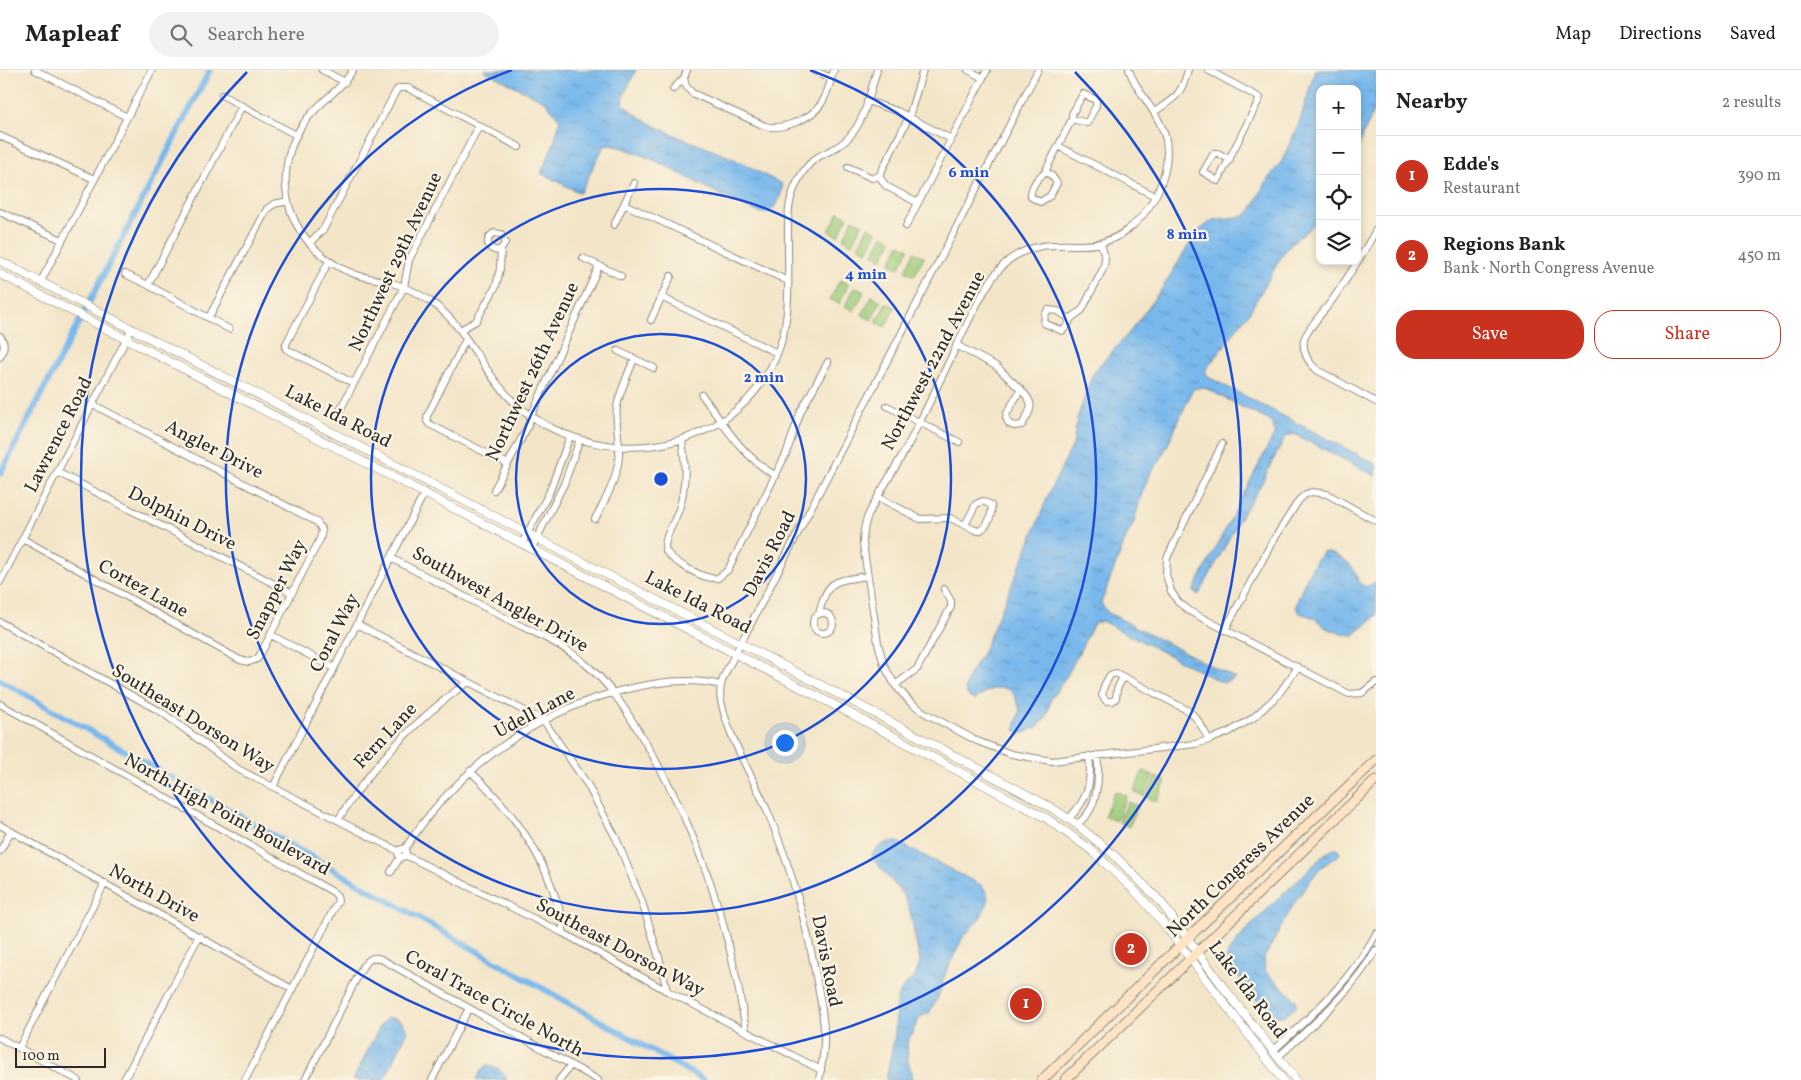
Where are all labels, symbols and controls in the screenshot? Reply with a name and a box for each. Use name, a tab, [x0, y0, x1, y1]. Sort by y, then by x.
search box	[149, 12, 499, 57]
text: Mapleaf	[25, 18, 119, 52]
icon: search	[167, 21, 195, 49]
text: Search here	[207, 22, 305, 48]
text: Map	[1555, 22, 1591, 47]
text: Directions	[1619, 22, 1702, 47]
text: Saved	[1730, 22, 1776, 47]
map controls	[1316, 85, 1361, 265]
button: +	[1316, 85, 1361, 130]
text: Nearby	[1396, 88, 1467, 117]
text: 2 results	[1722, 92, 1781, 114]
button: −	[1316, 130, 1361, 175]
text: Edde's	[1443, 152, 1499, 178]
text: 6 min	[949, 163, 990, 184]
text: 1	[1409, 165, 1415, 187]
text: 390 m	[1738, 165, 1781, 187]
street label: Northwest 29th Avenue	[343, 168, 449, 356]
button: locate	[1316, 175, 1361, 220]
text: Restaurant	[1443, 178, 1521, 200]
button: layers	[1316, 220, 1361, 265]
text: 8 min	[1167, 225, 1208, 246]
text: Regions Bank	[1443, 232, 1566, 258]
text: 2	[1408, 245, 1416, 267]
text: 450 m	[1738, 245, 1781, 267]
text: Bank · North Congress Avenue	[1443, 258, 1654, 280]
text: 4 min	[845, 265, 887, 286]
street label: Northwest 22nd Avenue	[876, 267, 992, 455]
street label: Northwest 26th Avenue	[480, 278, 586, 466]
button: Save	[1396, 310, 1584, 359]
button: Share	[1594, 310, 1781, 359]
text: 2 min	[744, 368, 784, 389]
street label: Lawrence Road	[19, 373, 99, 497]
street label: Lake Ida Road	[280, 379, 396, 455]
street label: Angler Drive	[160, 414, 268, 486]
centre of rings	[652, 470, 670, 488]
street label: Dolphin Drive	[123, 480, 241, 558]
street label: Davis Road	[737, 507, 803, 601]
street label: Snapper Way	[240, 535, 314, 645]
street label: Southwest Angler Drive	[407, 541, 593, 659]
street label: Cortez Lane	[93, 553, 193, 625]
street label: Lake Ida Road	[640, 565, 756, 641]
street label: Coral Way	[304, 589, 366, 677]
street label: Southeast Dorson Way	[106, 658, 280, 780]
street label: Udell Lane	[490, 681, 580, 745]
street label: Fern Lane	[348, 697, 424, 775]
your location	[772, 730, 798, 756]
street label: North High Point Boulevard	[119, 747, 335, 883]
street label: North Congress Avenue	[1161, 788, 1321, 944]
street label: North Drive	[104, 858, 204, 930]
street label: Southeast Dorson Way	[531, 892, 709, 1004]
street label: Davis Road	[804, 913, 848, 1009]
pin: 2	[1115, 930, 1147, 968]
street label: Lake Ida Road	[1202, 936, 1292, 1044]
street label: Coral Trace Circle North	[400, 944, 588, 1064]
pin: 1	[1010, 985, 1042, 1023]
scale bar	[15, 1045, 106, 1068]
text: 100 m	[22, 1047, 60, 1066]

